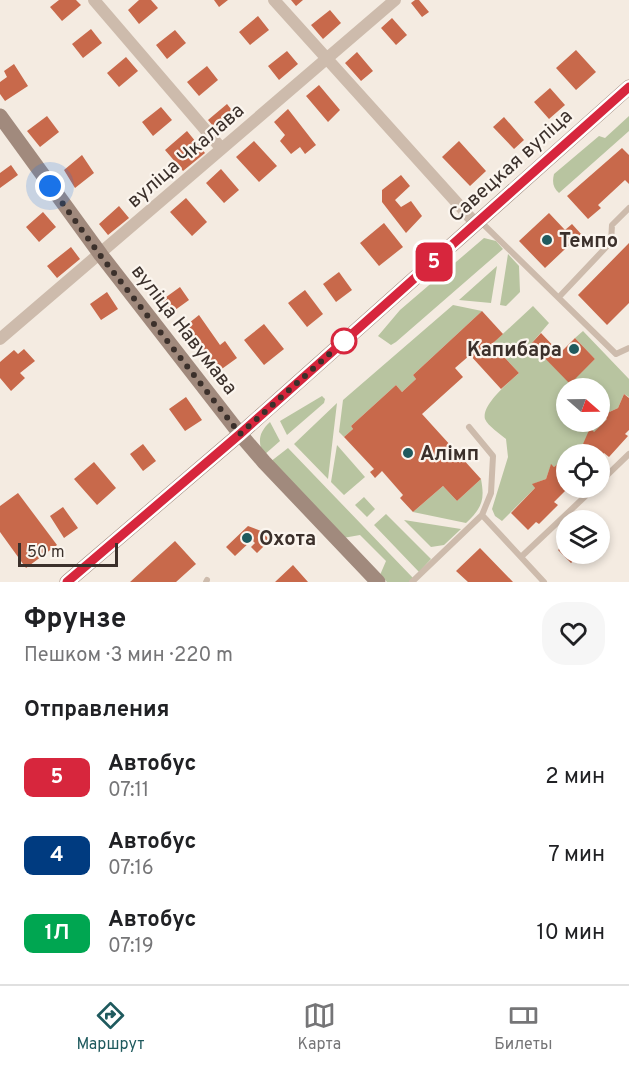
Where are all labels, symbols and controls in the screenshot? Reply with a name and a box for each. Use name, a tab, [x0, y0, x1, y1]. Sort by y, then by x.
street label: вуліца Чкалава	[122, 98, 250, 215]
street label: Савецкая вуліца	[444, 104, 579, 229]
your location	[35, 171, 65, 201]
place label: Темпо	[559, 229, 618, 255]
marker: Темпо	[540, 233, 554, 247]
line badge: 5	[414, 242, 454, 282]
text: 5	[428, 249, 440, 276]
street label: вуліца Навумава	[124, 260, 242, 401]
unlabelled marker	[331, 328, 357, 354]
place label: Капибара	[467, 338, 562, 364]
marker: Капибара	[567, 342, 581, 356]
north arrow	[556, 378, 610, 432]
map controls	[556, 378, 610, 564]
place label: Алімп	[420, 442, 479, 468]
button: locate	[556, 444, 610, 498]
marker: Алімп	[401, 446, 415, 460]
button: layers	[556, 510, 610, 564]
place label: Охота	[259, 527, 316, 553]
marker: Охота	[240, 531, 254, 545]
scale bar	[18, 540, 118, 568]
text: 50 m	[27, 543, 65, 563]
text: Фрунзе	[24, 602, 126, 638]
button: heart	[542, 602, 605, 665]
text: Пешком · 3 мин · 220 m	[24, 643, 233, 669]
text: Отправления	[24, 697, 169, 724]
text: Автобус	[108, 751, 196, 778]
text: 5	[51, 764, 63, 791]
text: 2 мин	[545, 764, 605, 791]
text: 07:11	[108, 778, 149, 804]
text: Автобус	[108, 829, 196, 856]
text: 4	[50, 842, 64, 869]
text: 7 мин	[548, 842, 605, 869]
text: 07:16	[108, 856, 154, 882]
text: Автобус	[108, 907, 196, 934]
text: 1Л	[45, 920, 69, 947]
text: 10 мин	[536, 920, 605, 947]
text: 07:19	[108, 934, 154, 960]
tab: Маршрут	[76, 999, 145, 1055]
tab: Карта	[297, 999, 341, 1055]
tab: Билеты	[494, 999, 553, 1055]

